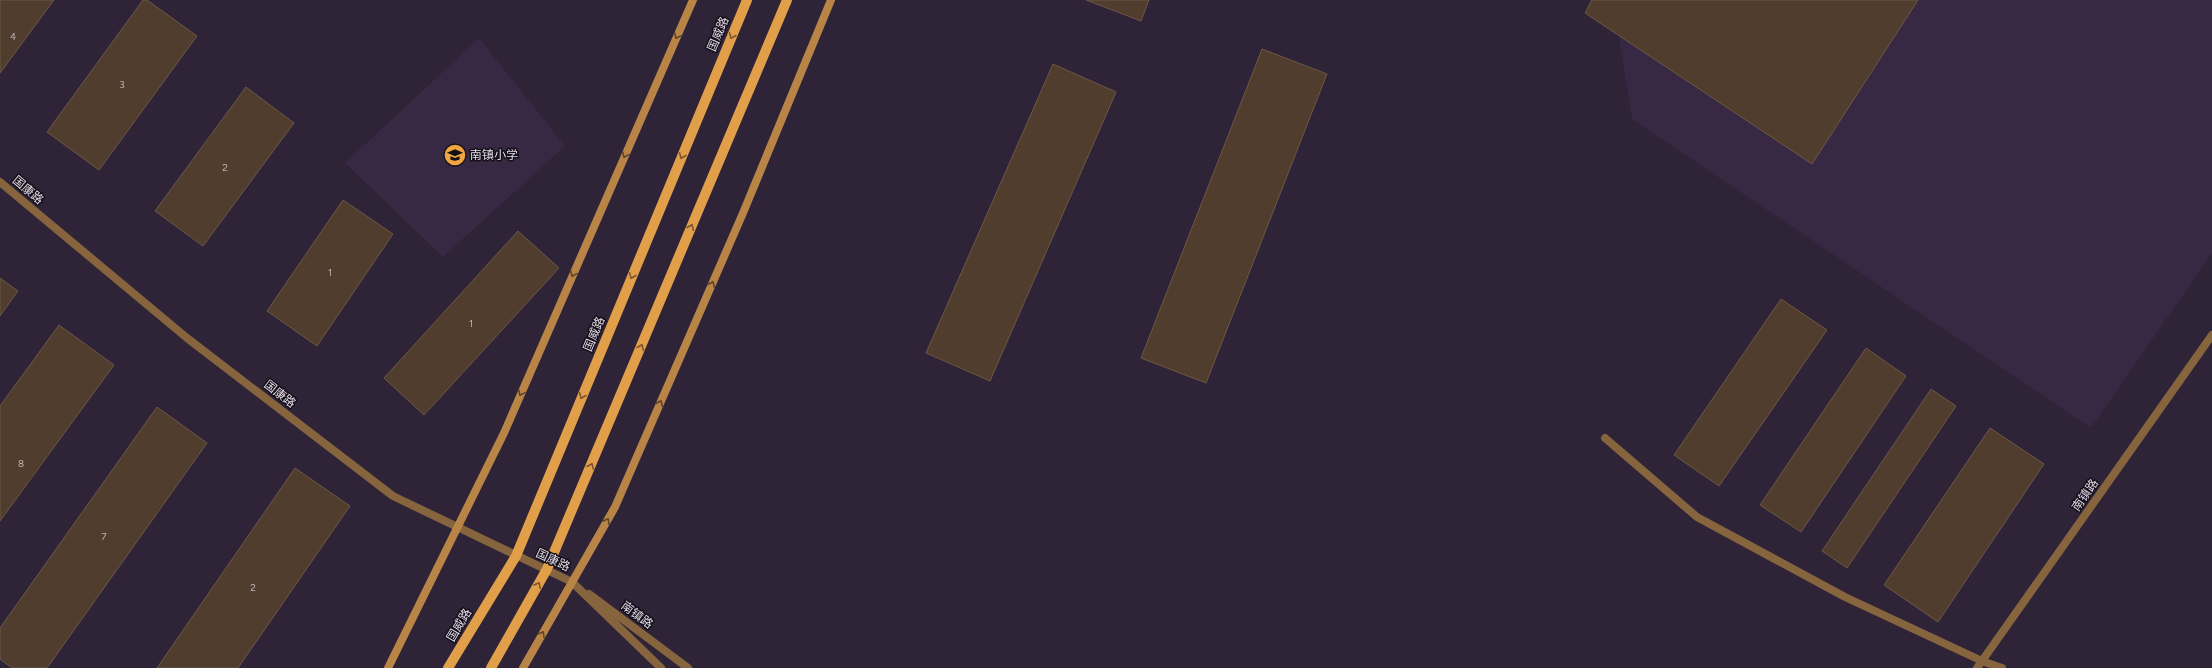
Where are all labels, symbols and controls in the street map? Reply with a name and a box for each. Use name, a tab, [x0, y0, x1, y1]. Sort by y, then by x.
street label: 国威路	[705, 15, 731, 53]
house number: 4	[10, 30, 16, 43]
one-way arrow	[674, 32, 682, 39]
one-way arrow	[728, 32, 736, 39]
house number: 3	[119, 78, 125, 91]
school or university icon: 南镇小学	[442, 142, 468, 168]
place label: 南镇小学	[470, 148, 518, 162]
one-way arrow	[622, 151, 630, 158]
one-way arrow	[678, 153, 686, 160]
house number: 2	[222, 161, 228, 174]
street label: 国康路	[10, 173, 46, 207]
one-way arrow	[687, 223, 695, 230]
house number: 1	[328, 266, 332, 279]
one-way arrow	[570, 270, 578, 277]
one-way arrow	[629, 272, 637, 280]
one-way arrow	[707, 280, 715, 288]
street label: 国威路	[581, 315, 607, 353]
house number: 1	[469, 317, 473, 330]
one-way arrow	[636, 343, 644, 351]
street label: 国康路	[262, 377, 298, 411]
one-way arrow	[518, 390, 526, 397]
one-way arrow	[579, 392, 587, 400]
one-way arrow	[655, 399, 663, 407]
house number: 8	[18, 457, 24, 470]
one-way arrow	[586, 463, 594, 470]
street label: 南镇路	[2069, 476, 2101, 514]
one-way arrow	[602, 518, 609, 525]
house number: 7	[101, 530, 107, 543]
street label: 国康路	[534, 546, 572, 574]
house number: 2	[250, 581, 256, 594]
one-way arrow	[534, 582, 541, 589]
street label: 南镇路	[618, 599, 656, 631]
street label: 国威路	[444, 606, 474, 644]
one-way arrow	[538, 631, 545, 638]

